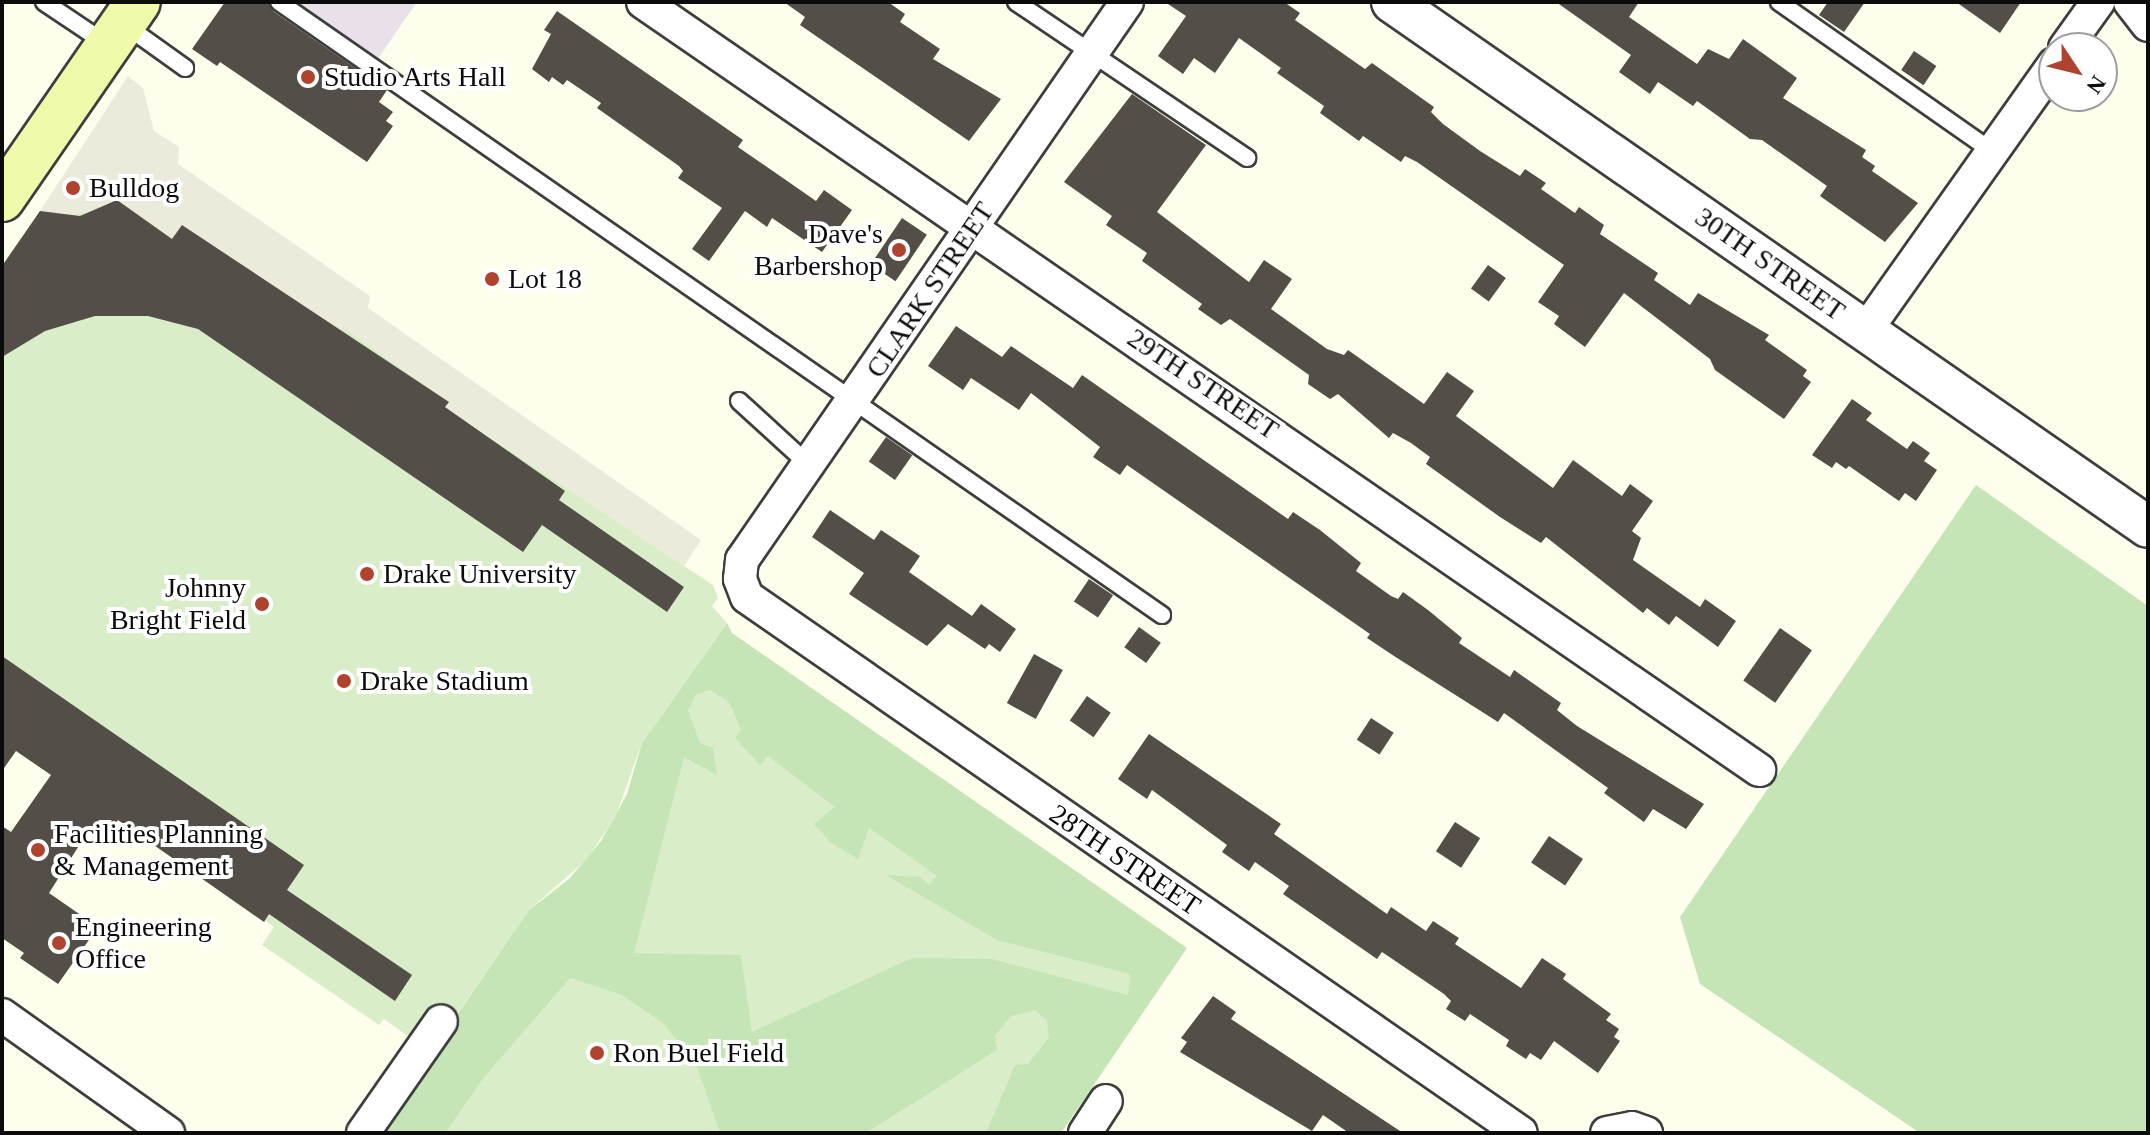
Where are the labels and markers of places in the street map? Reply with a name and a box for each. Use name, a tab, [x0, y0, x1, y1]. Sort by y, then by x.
place label: Studio Arts Hall	[324, 60, 508, 94]
marker: Studio Arts Hall	[299, 68, 317, 86]
place label: Bulldog	[89, 171, 179, 205]
marker: Bulldog	[64, 179, 82, 197]
place label: Dave's Barbershop	[754, 217, 883, 283]
marker: Dave's Barbershop	[890, 241, 908, 259]
place label: Lot 18	[508, 262, 582, 296]
marker: Lot 18	[483, 270, 501, 288]
place label: Drake University	[383, 557, 577, 591]
marker: Drake University	[358, 565, 376, 583]
place label: Johnny Bright Field	[110, 571, 246, 637]
marker: Johnny Bright Field	[253, 595, 271, 613]
place label: Drake Stadium	[360, 664, 529, 698]
marker: Drake Stadium	[335, 672, 353, 690]
place label: Facilities Planning & Management	[54, 817, 263, 883]
marker: Facilities Planning & Management	[29, 841, 47, 859]
place label: Engineering Office	[75, 910, 212, 976]
marker: Engineering Office	[50, 934, 68, 952]
place label: Ron Buel Field	[613, 1036, 784, 1070]
marker: Ron Buel Field	[588, 1044, 606, 1062]

